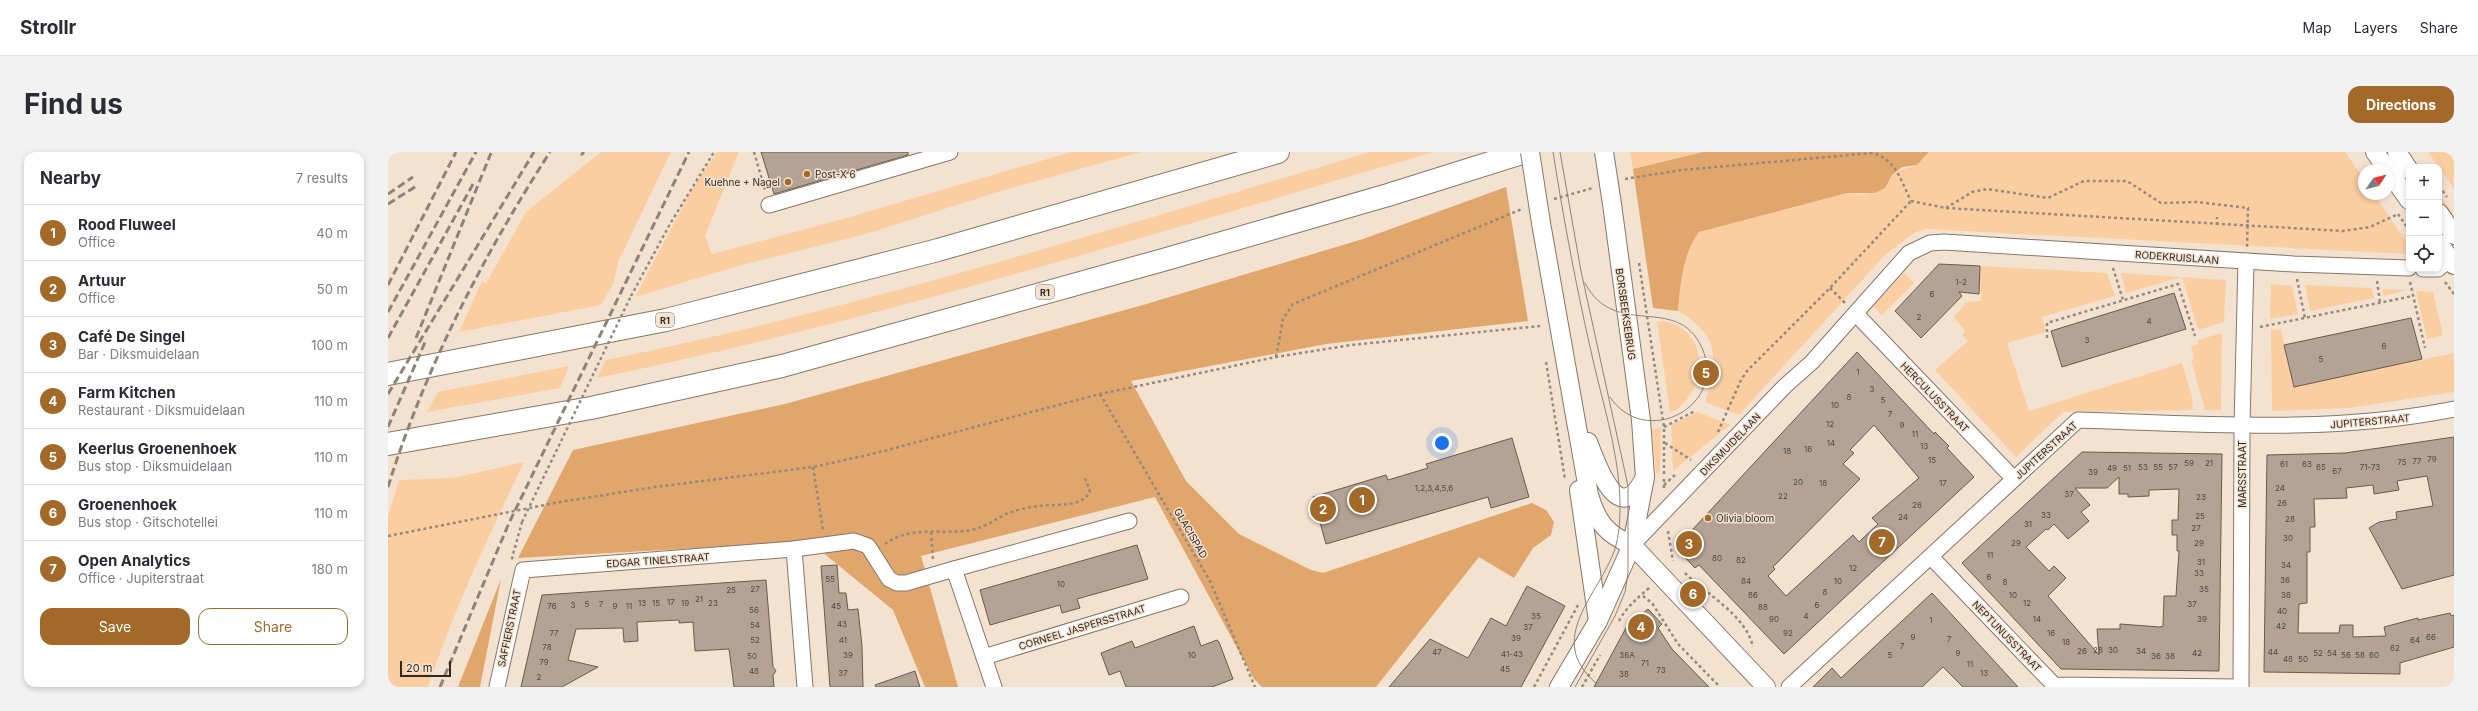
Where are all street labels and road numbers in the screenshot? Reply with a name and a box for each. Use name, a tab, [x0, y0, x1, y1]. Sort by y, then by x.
street label: RODEKRUISLAAN	[2135, 248, 2219, 266]
street label: BORSBEEKSEBRUG	[1614, 267, 1638, 361]
road number: R1	[1036, 285, 1054, 299]
road number: R1	[656, 313, 674, 327]
street label: HERCULUSSTRAAT	[1898, 359, 1972, 435]
street label: DIKSMUIDELAAN	[1697, 410, 1763, 478]
street label: JUPITERSTRAAT	[2330, 412, 2410, 430]
street label: JUPITERSTRAAT	[2012, 419, 2080, 481]
street label: MARSSTRAAT	[2236, 440, 2248, 508]
street label: GLACISPAD	[1172, 506, 1210, 560]
street label: EDGAR TINELSTRAAT	[606, 550, 710, 570]
street label: SAFFIERSTRAAT	[495, 588, 523, 668]
street label: NEPTUNUSSTRAAT	[1970, 598, 2044, 674]
street label: CORNEEL JASPERSSTRAAT	[1017, 602, 1147, 652]

